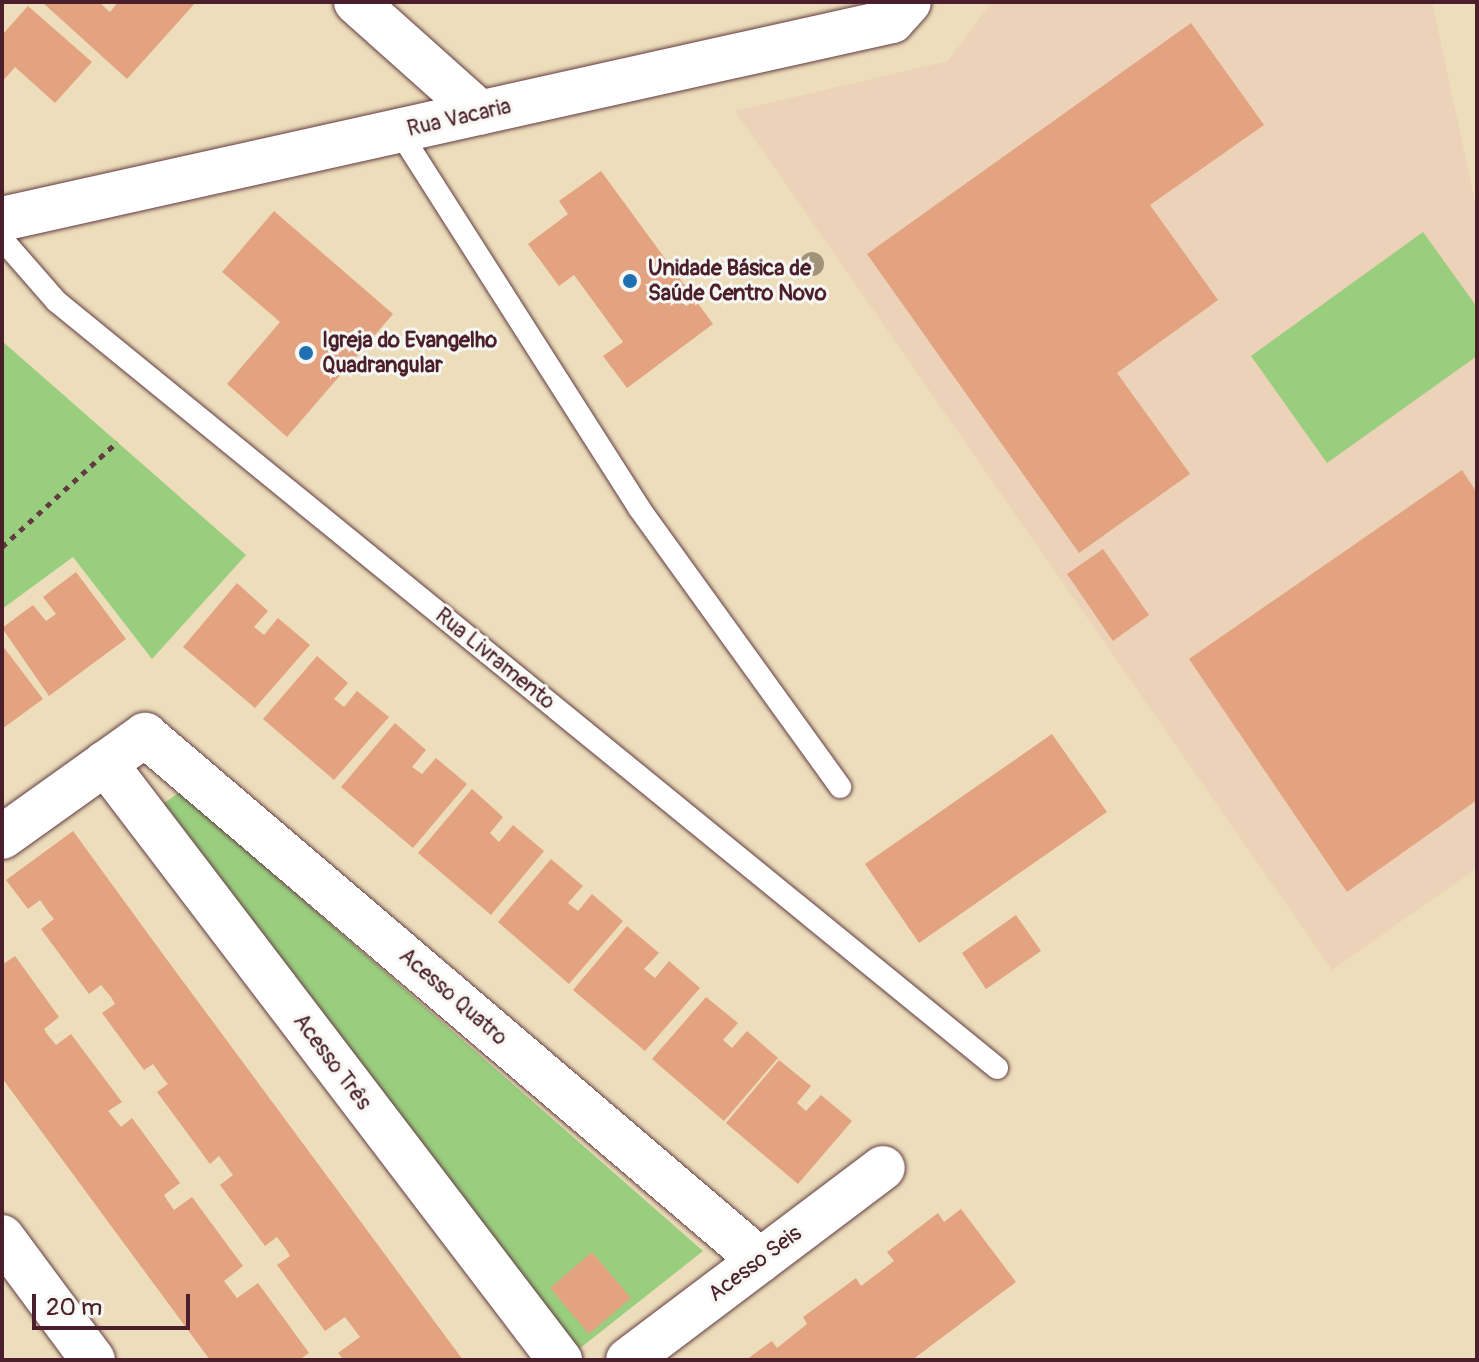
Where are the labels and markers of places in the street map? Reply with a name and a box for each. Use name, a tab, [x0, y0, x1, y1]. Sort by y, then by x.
place label: Unidade Básica de Saúde Centro Novo	[648, 255, 827, 306]
marker: Unidade Básica de Saúde Centro Novo	[619, 270, 641, 292]
place label: Igreja do Evangelho Quadrangular	[322, 327, 497, 378]
marker: Igreja do Evangelho Quadrangular	[297, 344, 315, 362]

